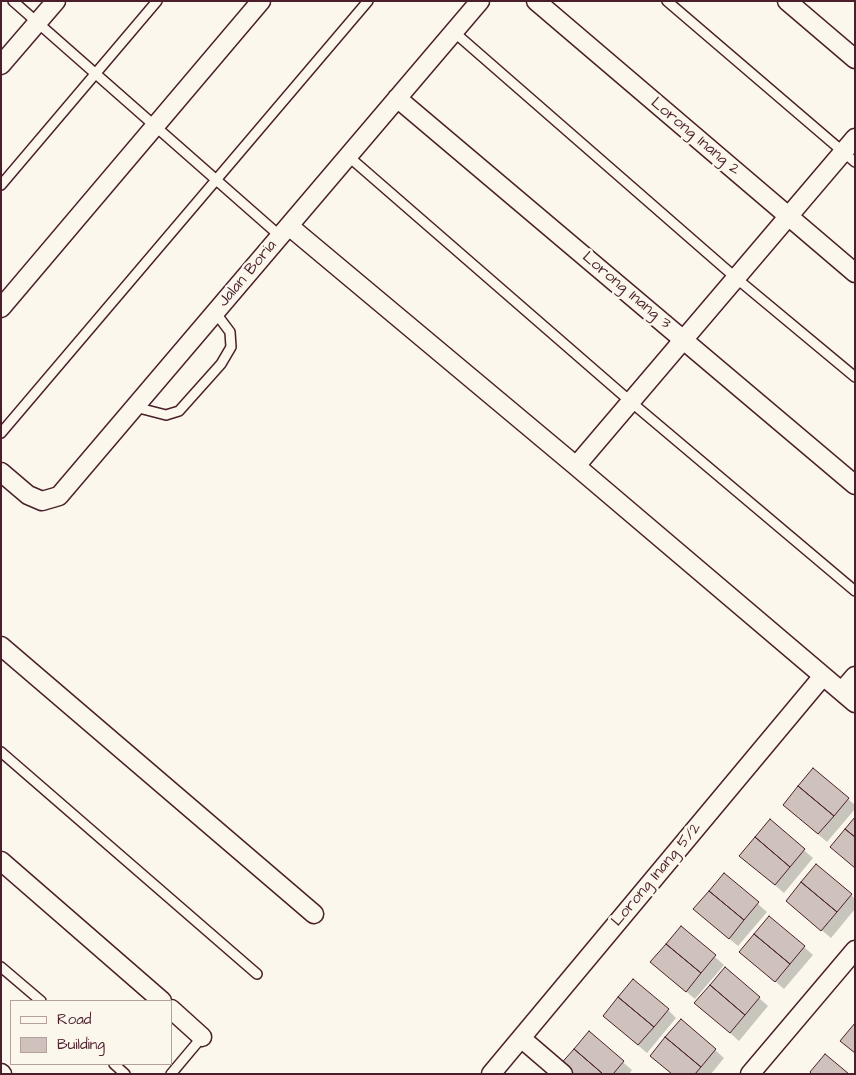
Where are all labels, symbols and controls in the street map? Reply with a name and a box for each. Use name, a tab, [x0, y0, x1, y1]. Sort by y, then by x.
street label: Lorong Inang 2	[646, 94, 744, 180]
street label: Jalan Boria	[214, 237, 282, 311]
street label: Lorong Inang 3	[578, 248, 674, 334]
street label: Lorong Inang 5/2	[608, 819, 706, 931]
legend	[10, 1000, 172, 1065]
text: Road	[57, 1009, 91, 1030]
text: Building	[57, 1034, 105, 1055]

